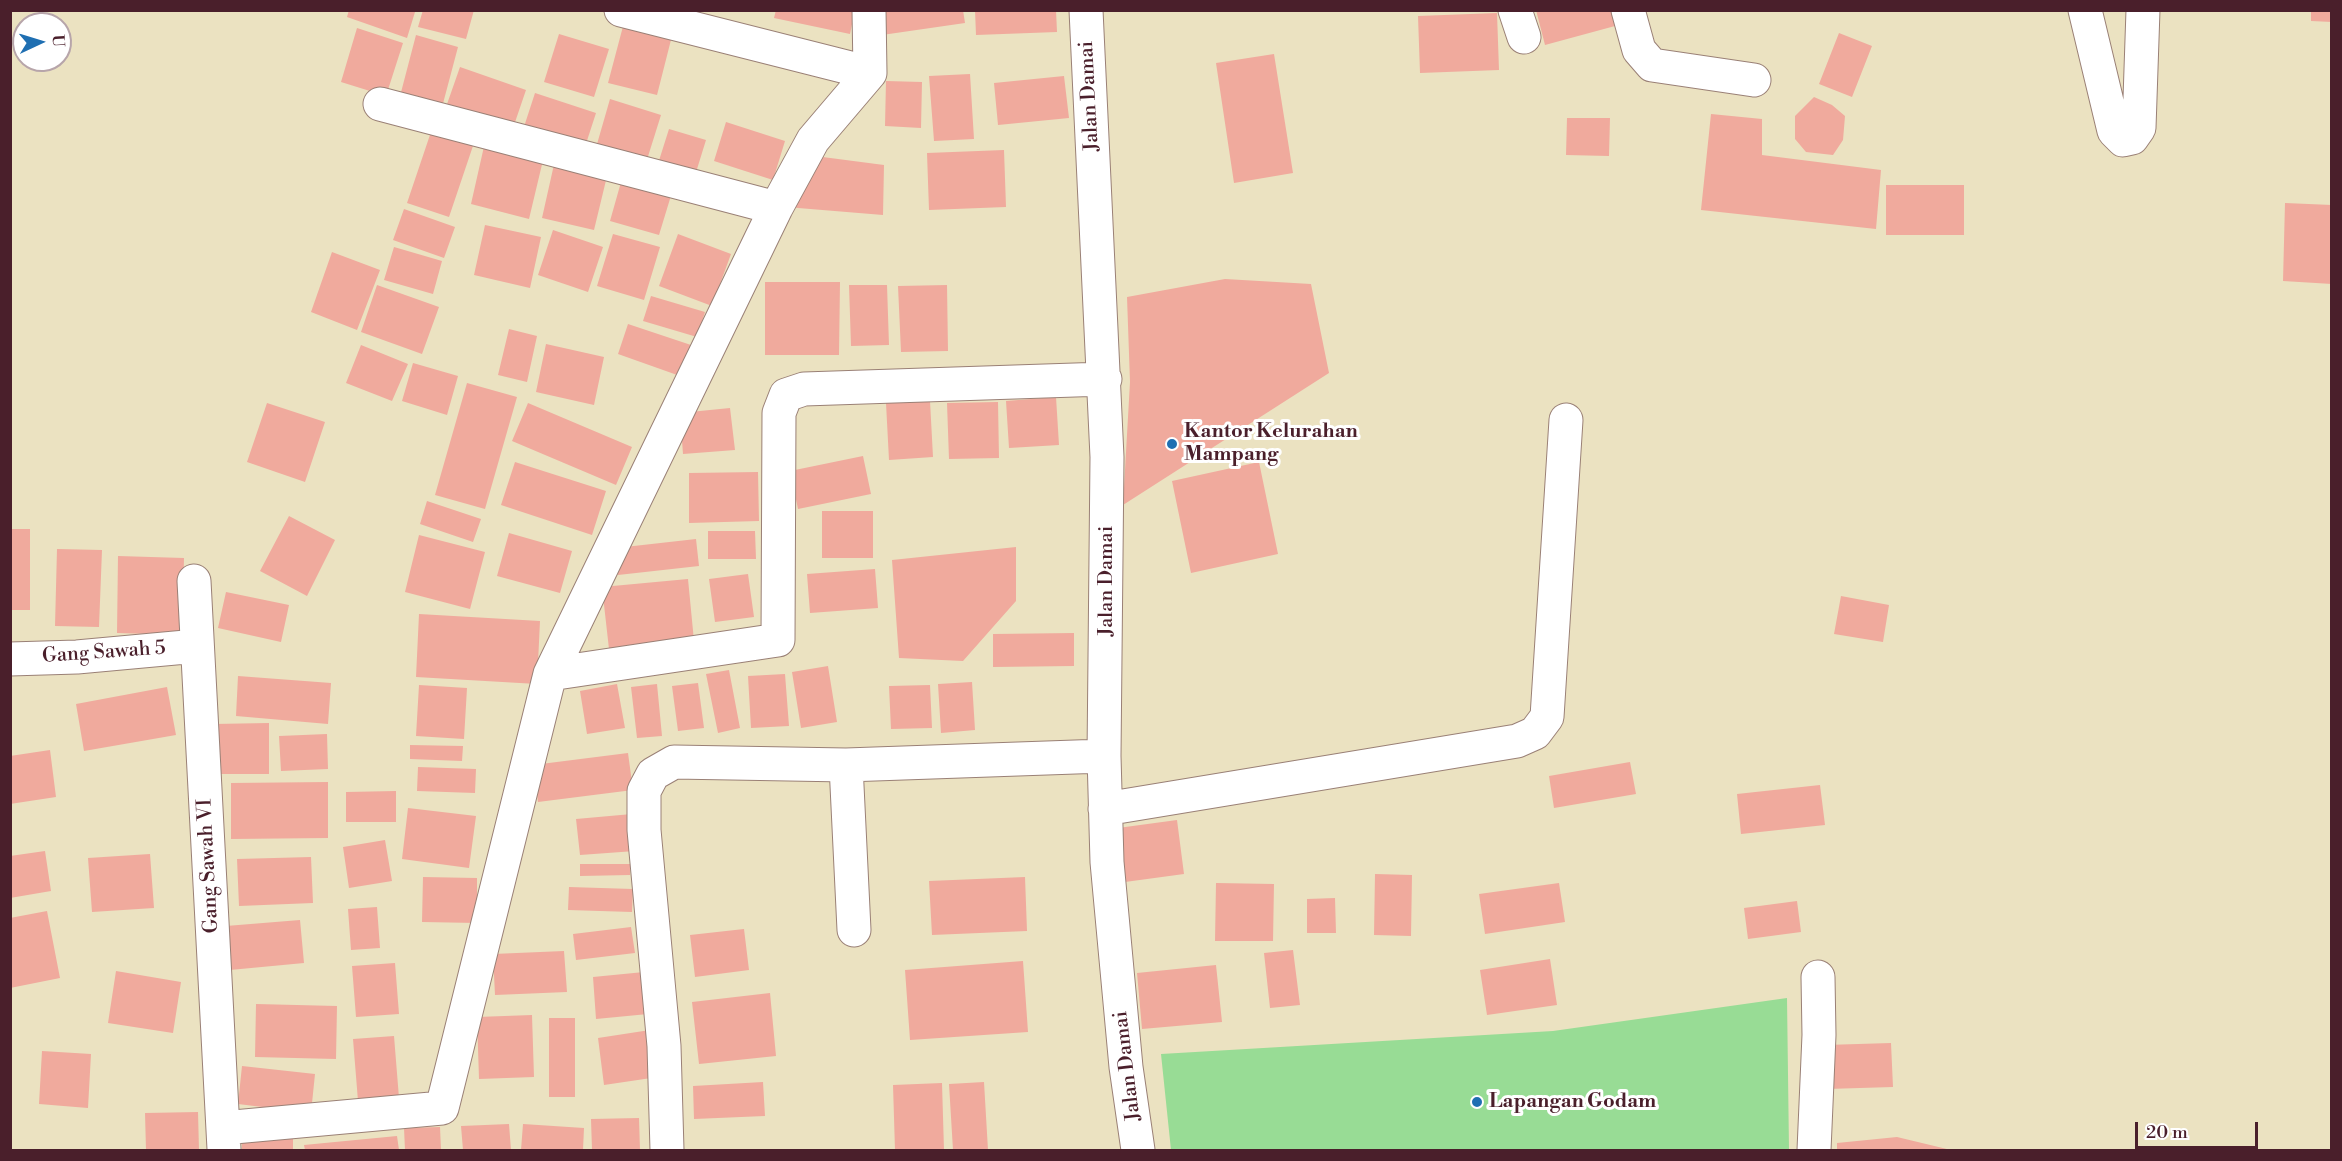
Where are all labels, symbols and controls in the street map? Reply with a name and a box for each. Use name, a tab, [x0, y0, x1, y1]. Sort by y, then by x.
north arrow	[12, 12, 72, 72]
text: U	[48, 34, 68, 48]
street label: Jalan Damai	[1075, 40, 1105, 152]
place label: Kantor Kelurahan Mampang	[1184, 420, 1358, 467]
marker: Kantor Kelurahan Mampang	[1165, 437, 1179, 451]
street label: Jalan Damai	[1095, 526, 1119, 636]
street label: Gang Sawah 5	[41, 637, 167, 669]
street label: Gang Sawah VI	[193, 798, 225, 934]
street label: Jalan Damai	[1109, 1010, 1147, 1122]
place label: Lapangan Godam	[1489, 1090, 1656, 1114]
marker: Lapangan Godam	[1470, 1095, 1484, 1109]
scale bar	[2138, 1110, 2261, 1148]
text: 20 m	[2146, 1121, 2188, 1144]

